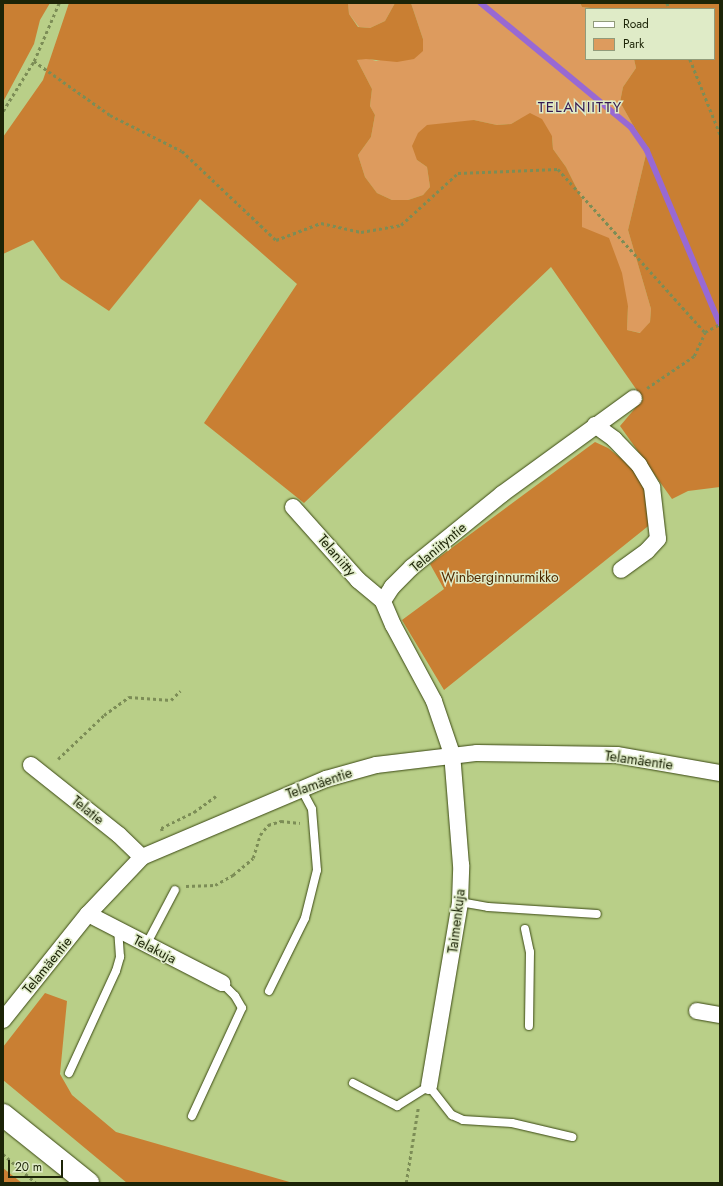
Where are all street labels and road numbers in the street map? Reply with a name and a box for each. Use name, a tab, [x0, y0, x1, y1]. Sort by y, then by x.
street label: Telaniityntie	[407, 519, 469, 575]
street label: Telaniitty	[314, 531, 360, 579]
street label: Telamäentie	[604, 747, 674, 773]
street label: Telamäentie	[284, 764, 354, 802]
street label: Telatie	[69, 792, 107, 828]
street label: Taimenkuja	[444, 888, 468, 954]
street label: Telakuja	[131, 931, 179, 967]
street label: Telamäentie	[19, 933, 75, 997]

